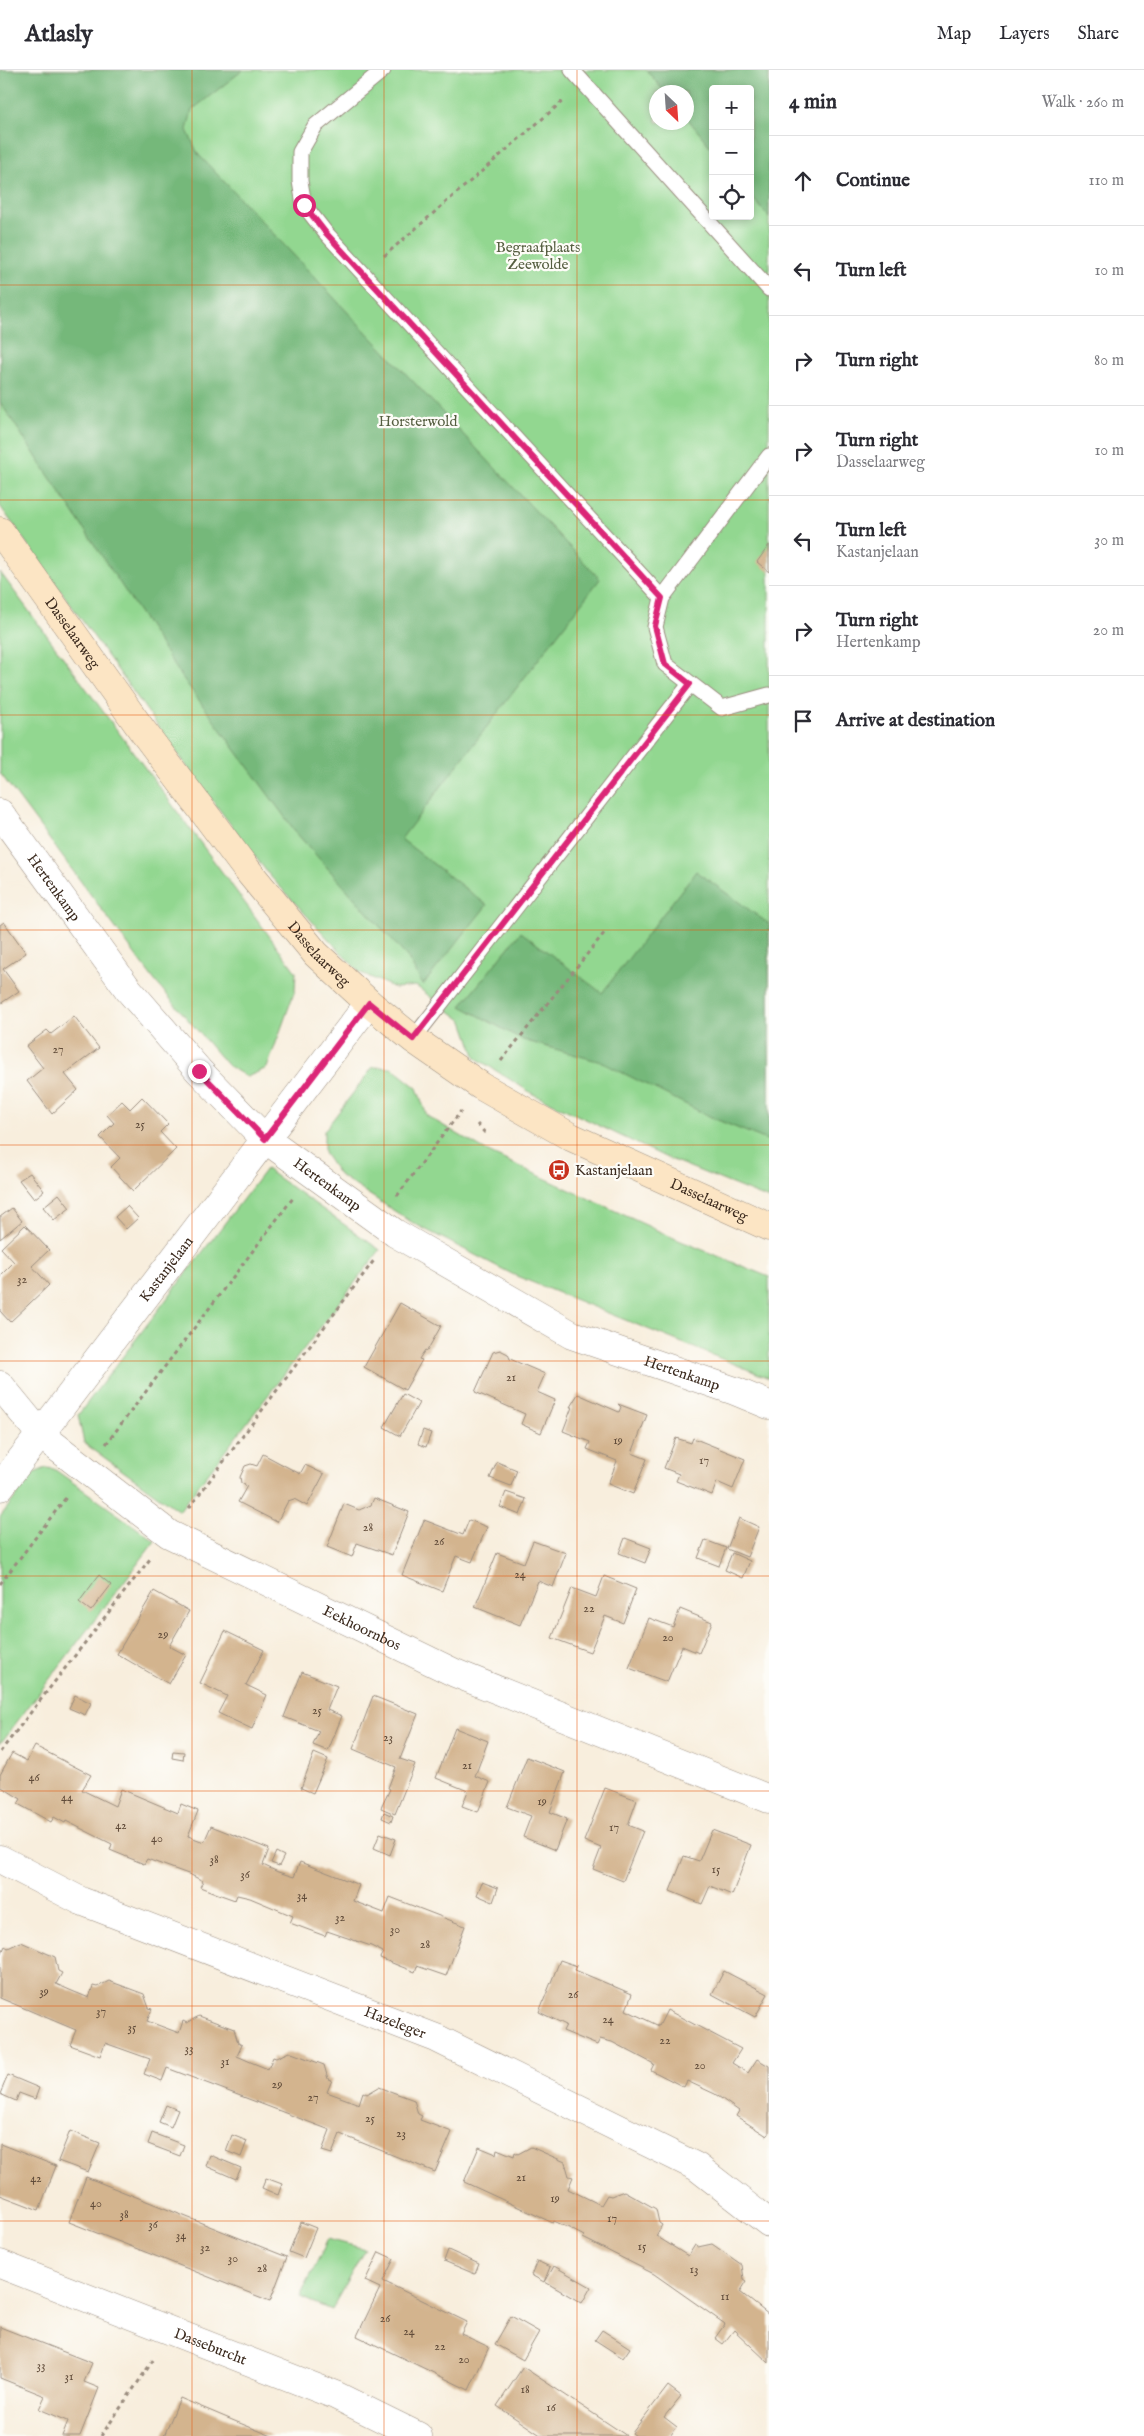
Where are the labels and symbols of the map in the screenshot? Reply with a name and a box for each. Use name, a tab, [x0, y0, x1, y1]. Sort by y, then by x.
north arrow	[649, 85, 694, 130]
route start	[293, 194, 316, 217]
park label: Begraafplaats Zeewolde	[496, 238, 580, 274]
park label: Horsterwold	[379, 412, 458, 431]
street label: Dasselaarweg	[41, 593, 105, 673]
street label: Hertenkamp	[23, 850, 85, 925]
street label: Dasselaarweg	[283, 917, 355, 991]
house number: 27	[52, 1042, 64, 1057]
route end	[188, 1060, 211, 1083]
house number: 25	[135, 1117, 146, 1132]
street label: Hertenkamp	[290, 1153, 365, 1215]
bus stop icon: Kastanjelaan	[547, 1158, 571, 1182]
place label: Kastanjelaan	[575, 1161, 653, 1180]
street label: Dasselaarweg	[667, 1174, 752, 1226]
street label: Kastanjelaan	[135, 1232, 197, 1306]
house number: 32	[17, 1272, 27, 1287]
street label: Hertenkamp	[641, 1351, 723, 1395]
house number: 21	[506, 1370, 516, 1385]
house number: 19	[613, 1433, 623, 1448]
house number: 17	[699, 1453, 709, 1468]
house number: 28	[363, 1520, 373, 1535]
house number: 26	[434, 1534, 445, 1549]
house number: 24	[514, 1567, 526, 1582]
street label: Eekhoornbos	[320, 1601, 404, 1655]
house number: 22	[583, 1601, 595, 1616]
house number: 29	[158, 1627, 168, 1642]
house number: 20	[662, 1630, 674, 1645]
house number: 25	[312, 1703, 323, 1718]
house number: 23	[383, 1730, 393, 1745]
house number: 21	[462, 1758, 472, 1773]
house number: 46	[29, 1770, 40, 1785]
house number: 44	[61, 1790, 73, 1805]
house number: 19	[537, 1794, 547, 1809]
house number: 42	[115, 1818, 127, 1833]
house number: 17	[609, 1820, 619, 1835]
house number: 40	[151, 1831, 163, 1846]
house number: 38	[209, 1852, 219, 1867]
house number: 15	[712, 1862, 721, 1877]
house number: 36	[240, 1867, 251, 1882]
house number: 34	[297, 1888, 307, 1903]
house number: 32	[335, 1910, 345, 1925]
house number: 30	[390, 1922, 400, 1937]
house number: 28	[420, 1937, 430, 1952]
house number: 39	[39, 1984, 49, 1999]
house number: 26	[568, 1987, 579, 2002]
street label: Hazeleger	[362, 2002, 429, 2043]
house number: 37	[96, 2004, 106, 2019]
house number: 24	[602, 2012, 614, 2027]
house number: 35	[128, 2020, 137, 2035]
house number: 22	[659, 2033, 671, 2048]
house number: 33	[185, 2041, 193, 2056]
house number: 31	[221, 2054, 229, 2069]
house number: 20	[694, 2058, 706, 2073]
house number: 29	[272, 2077, 282, 2092]
house number: 27	[307, 2090, 319, 2105]
house number: 25	[365, 2111, 376, 2126]
house number: 23	[396, 2126, 406, 2141]
house number: 21	[516, 2170, 526, 2185]
house number: 42	[30, 2171, 42, 2186]
house number: 19	[550, 2191, 560, 2206]
house number: 40	[90, 2196, 102, 2211]
house number: 38	[119, 2207, 129, 2222]
house number: 17	[607, 2211, 617, 2226]
house number: 36	[148, 2217, 159, 2232]
house number: 34	[176, 2228, 186, 2243]
house number: 15	[638, 2239, 647, 2254]
house number: 32	[200, 2240, 210, 2255]
house number: 30	[228, 2251, 238, 2266]
house number: 28	[257, 2261, 267, 2276]
house number: 13	[690, 2262, 698, 2277]
house number: 11	[721, 2289, 729, 2304]
house number: 26	[380, 2311, 391, 2326]
street label: Dasseburcht	[171, 2323, 250, 2369]
house number: 24	[403, 2324, 415, 2339]
house number: 22	[434, 2339, 446, 2354]
house number: 20	[458, 2352, 470, 2367]
house number: 33	[37, 2358, 45, 2373]
house number: 31	[65, 2369, 73, 2384]
house number: 18	[520, 2382, 530, 2397]
house number: 16	[546, 2400, 557, 2415]

